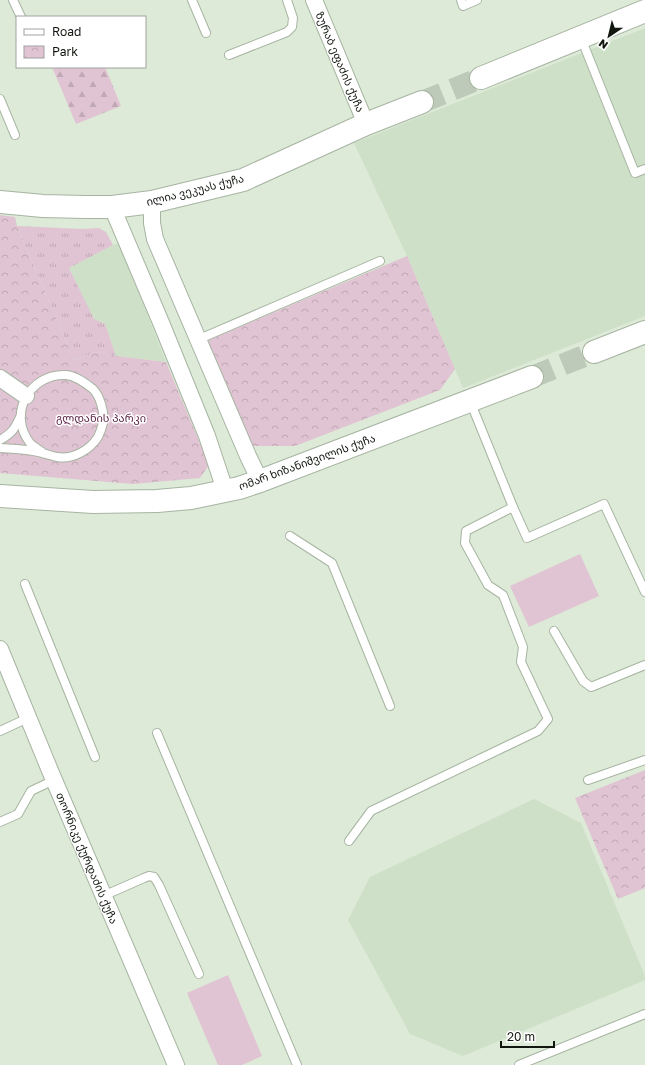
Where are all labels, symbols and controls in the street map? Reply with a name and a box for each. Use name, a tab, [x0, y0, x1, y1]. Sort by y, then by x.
street label: ზურაბ ეფაძის ქუჩა	[313, 10, 367, 114]
legend	[16, 16, 146, 68]
north arrow	[589, 16, 629, 56]
text: Road	[52, 24, 81, 39]
text: N	[596, 37, 610, 52]
text: Park	[52, 44, 78, 59]
street label: ილია ვეკუას ქუჩა	[145, 171, 245, 209]
park label: გლდანის პარკი	[56, 411, 146, 425]
street label: ომარ ხიზანიშვილის ქუჩა	[237, 431, 377, 493]
street label: თორნიკე ქურდაძის ქუჩა	[53, 790, 121, 926]
scale bar	[501, 1023, 554, 1049]
text: 20 m	[507, 1029, 535, 1044]

